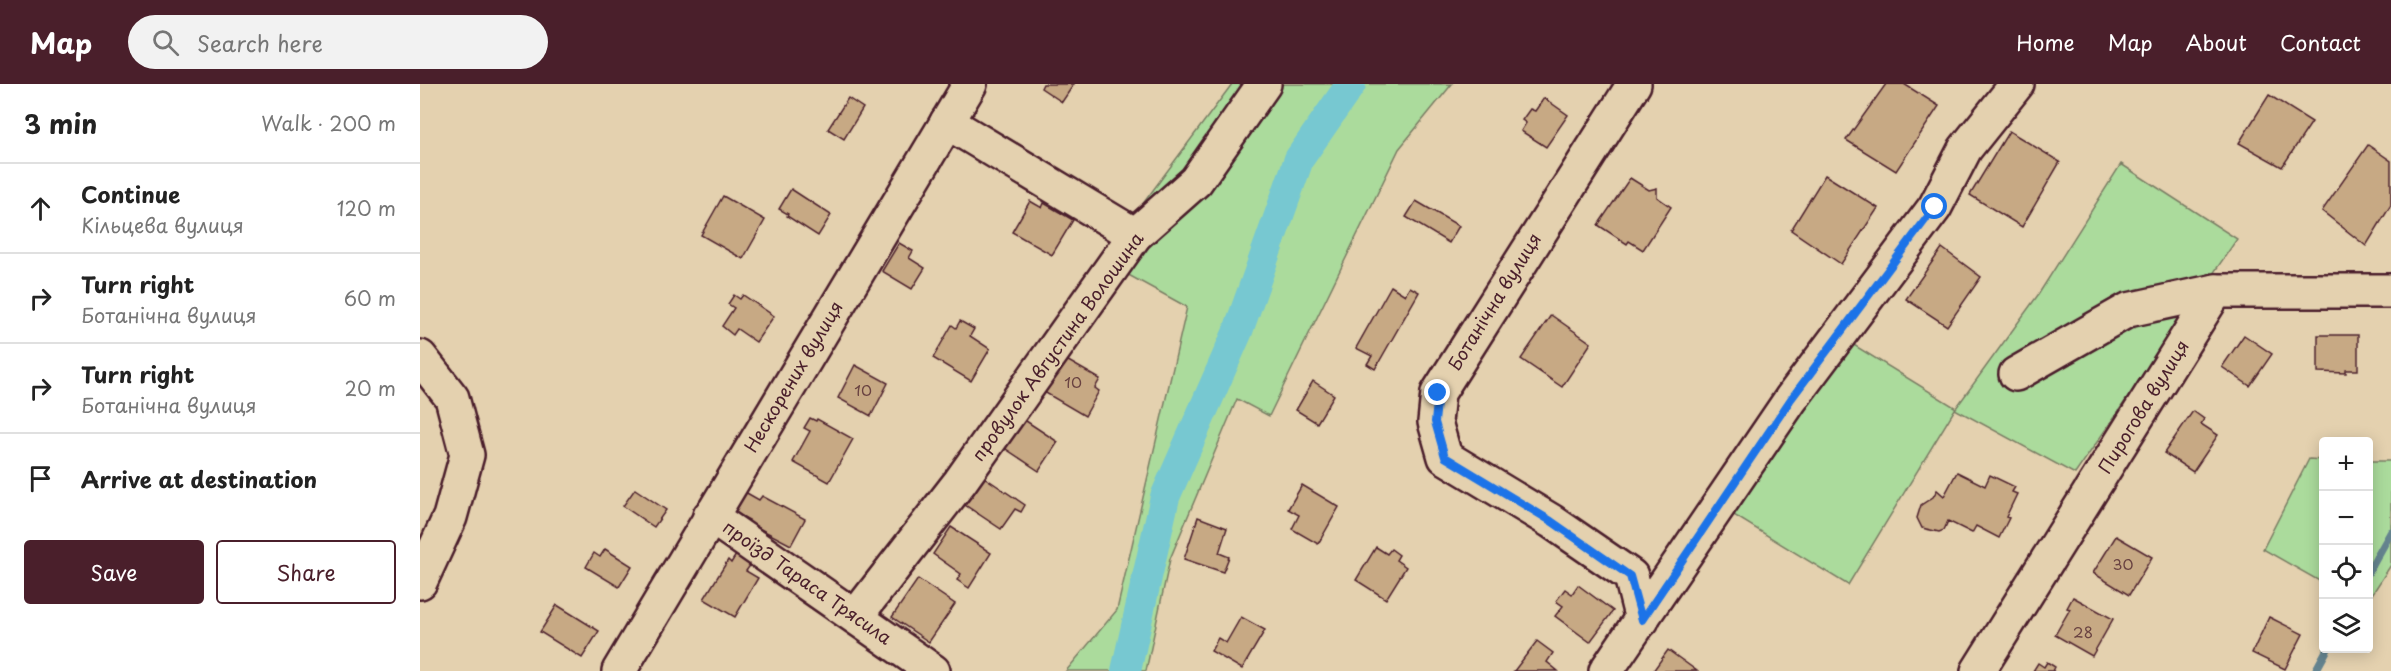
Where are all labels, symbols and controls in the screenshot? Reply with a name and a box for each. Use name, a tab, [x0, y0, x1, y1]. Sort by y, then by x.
search box	[128, 15, 548, 69]
text: Map	[30, 21, 92, 64]
icon: search	[149, 26, 182, 59]
text: Search here	[197, 26, 323, 59]
text: Home	[2016, 26, 2075, 58]
text: Map	[2108, 26, 2153, 58]
text: About	[2186, 26, 2247, 58]
text: Contact	[2280, 26, 2361, 58]
text: 3 min	[24, 104, 97, 143]
text: Walk · 200 m	[261, 108, 396, 138]
text: Continue	[81, 177, 180, 210]
icon: ahead	[24, 192, 57, 225]
text: 120 m	[337, 193, 396, 223]
route start	[1921, 193, 1947, 219]
text: Кільцева вулиця	[81, 210, 244, 240]
street label: провулок Августина Волошина	[964, 225, 1150, 466]
street label: Ботанічна вулиця	[1440, 227, 1547, 375]
text: Turn right	[81, 267, 194, 300]
icon: right	[24, 282, 57, 315]
text: 60 m	[344, 283, 396, 313]
street label: Нескорених вулиця	[737, 295, 849, 457]
text: Ботанічна вулиця	[81, 300, 257, 330]
street label: Пирогова вулиця	[2091, 334, 2195, 478]
text: Turn right	[81, 357, 194, 390]
house number: 10	[1064, 370, 1082, 393]
icon: right	[24, 372, 57, 405]
text: 20 m	[344, 373, 396, 403]
house number: 10	[854, 378, 872, 401]
route end	[1424, 379, 1450, 405]
text: Ботанічна вулиця	[81, 390, 257, 420]
map controls	[2319, 437, 2373, 653]
button: +	[2319, 437, 2373, 491]
icon: arrive	[24, 462, 57, 495]
text: Arrive at destination	[81, 462, 317, 495]
button: −	[2319, 491, 2373, 545]
street label: проїзд Тараса Трясила	[718, 513, 898, 651]
button: Save	[24, 540, 204, 604]
button: Share	[216, 540, 396, 604]
button: locate	[2319, 545, 2373, 599]
house number: 30	[2113, 552, 2133, 575]
button: layers	[2319, 599, 2373, 653]
house number: 28	[2073, 620, 2093, 643]

